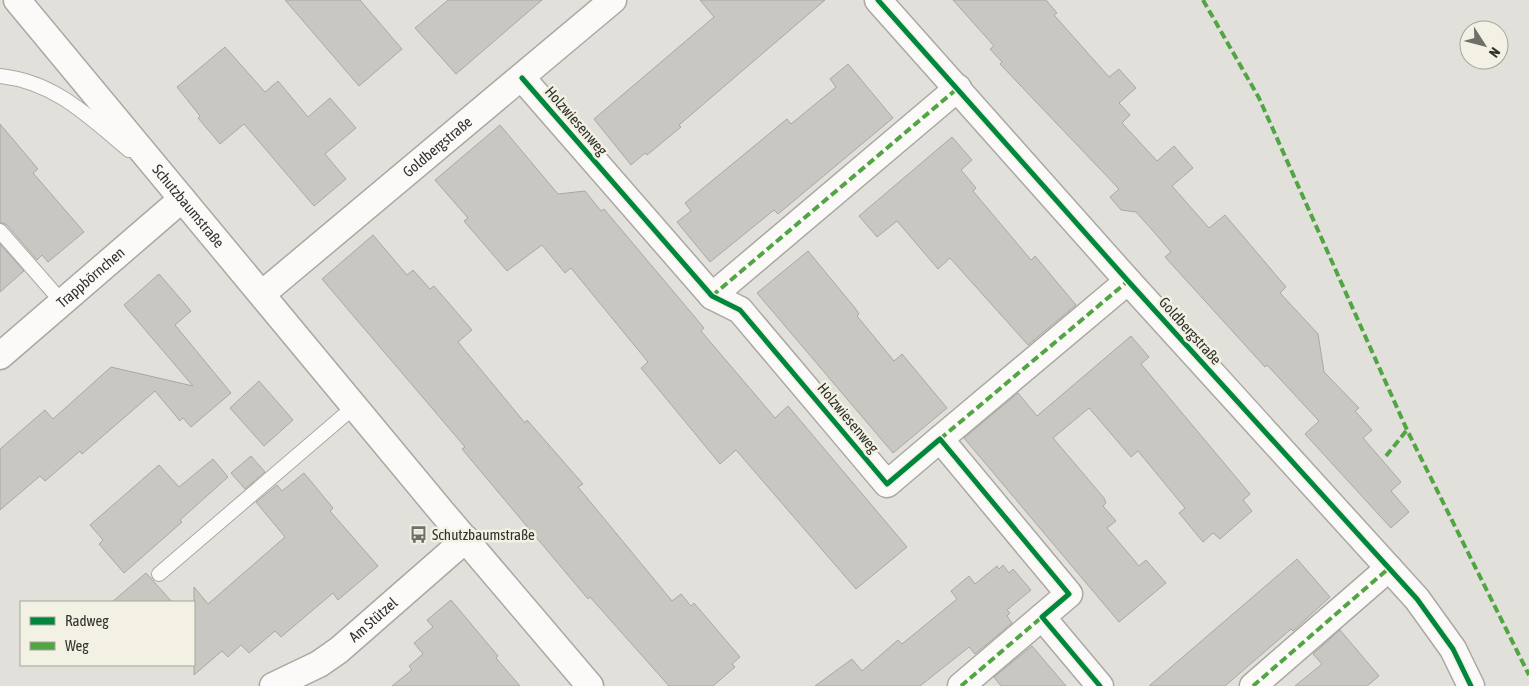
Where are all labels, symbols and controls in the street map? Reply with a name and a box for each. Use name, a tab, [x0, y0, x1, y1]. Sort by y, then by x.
north arrow	[1459, 20, 1509, 70]
text: N	[1486, 45, 1503, 61]
street label: Holzwiesenweg	[542, 83, 611, 159]
street label: Goldbergstraße	[399, 113, 475, 180]
street label: Schutzbaumstraße	[149, 161, 228, 251]
street label: Trappbörnchen	[53, 243, 128, 311]
street label: Goldbergstraße	[1156, 293, 1225, 368]
street label: Holzwiesenweg	[814, 379, 883, 456]
bus stop icon: Schutzbaumstraße	[408, 525, 428, 545]
place label: Schutzbaumstraße	[432, 526, 535, 543]
street label: Am Stützel	[345, 594, 401, 645]
legend	[20, 601, 195, 666]
text: Radweg	[65, 612, 109, 629]
text: Weg	[65, 637, 89, 654]

